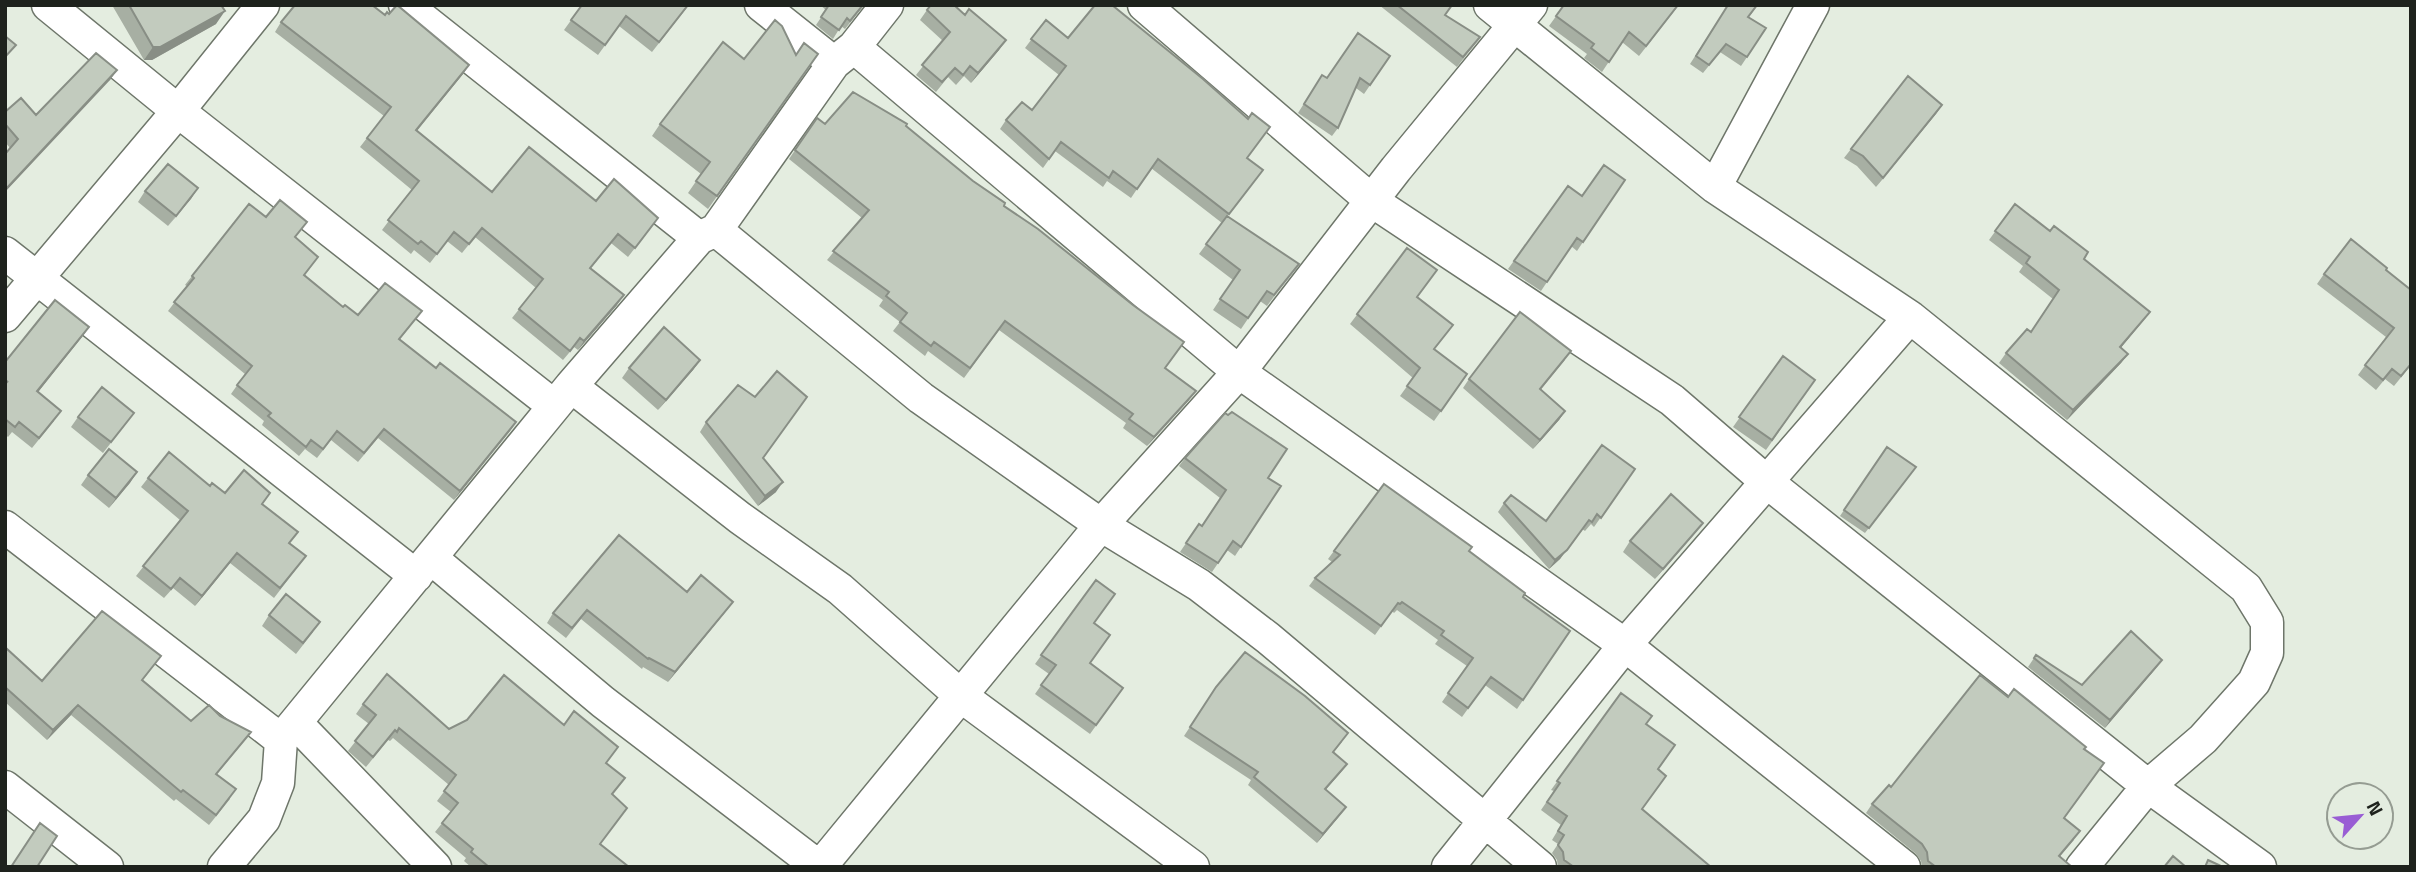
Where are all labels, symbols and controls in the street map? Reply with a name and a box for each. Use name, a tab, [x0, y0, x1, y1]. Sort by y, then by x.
north arrow	[2325, 781, 2395, 851]
text: N	[2360, 796, 2392, 821]

